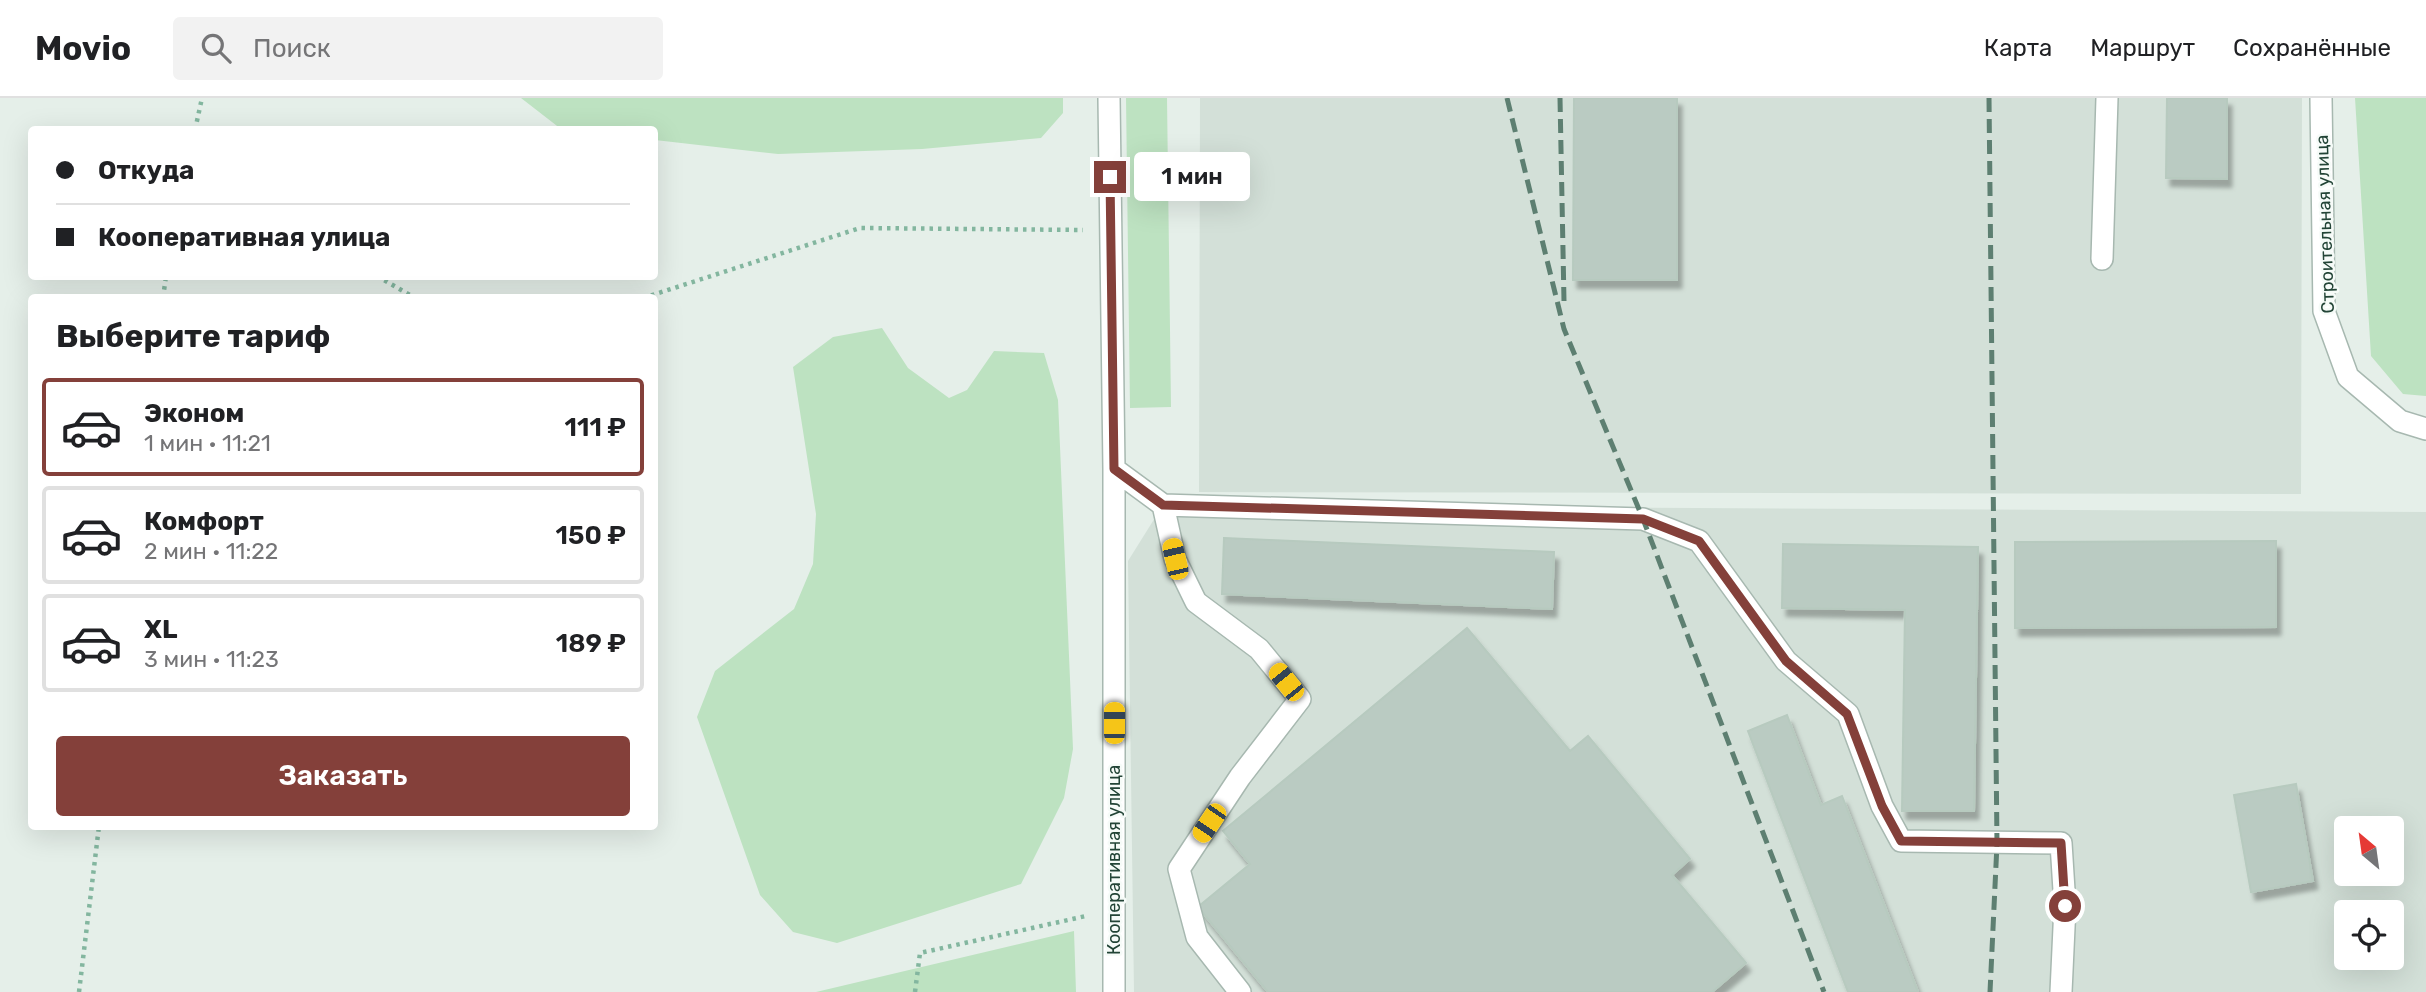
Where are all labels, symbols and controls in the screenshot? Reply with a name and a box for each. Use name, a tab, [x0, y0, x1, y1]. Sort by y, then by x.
search box	[173, 17, 663, 80]
text: Movio	[35, 29, 131, 68]
icon: search	[197, 29, 235, 67]
text: Поиск	[253, 33, 331, 64]
text: Карта	[1984, 34, 2052, 62]
text: Маршрут	[2090, 34, 2195, 62]
text: Сохранённые	[2233, 34, 2391, 62]
street label: Строительная улица	[2311, 134, 2339, 314]
callout: 1 мин	[1134, 153, 1250, 202]
text: Откуда	[98, 155, 194, 186]
route end	[1094, 161, 1126, 193]
text: 1 мин	[1161, 162, 1223, 190]
text: Кооперативная улица	[98, 222, 390, 253]
text: Выберите тариф	[56, 317, 330, 355]
icon: car	[60, 396, 123, 459]
text: Эконом	[144, 398, 244, 429]
text: 111 ₽	[564, 412, 626, 443]
text: 1 мин · 11:21	[144, 429, 271, 457]
icon: car	[60, 504, 123, 567]
text: Комфорт	[144, 506, 264, 537]
text: 150 ₽	[556, 520, 626, 551]
car	[1161, 536, 1190, 582]
text: 2 мин · 11:22	[144, 537, 278, 565]
icon: car	[60, 612, 123, 675]
text: XL	[144, 614, 177, 645]
text: 189 ₽	[556, 628, 626, 659]
text: 3 мин · 11:23	[144, 645, 279, 673]
car	[1265, 659, 1308, 705]
car	[1104, 702, 1125, 744]
button: Заказать	[56, 736, 630, 816]
street label: Кооперативная улица	[1103, 765, 1125, 955]
car	[1189, 800, 1230, 846]
north arrow	[2334, 816, 2404, 886]
map controls	[2334, 816, 2404, 970]
route start	[2049, 890, 2081, 922]
button: locate	[2334, 900, 2404, 970]

